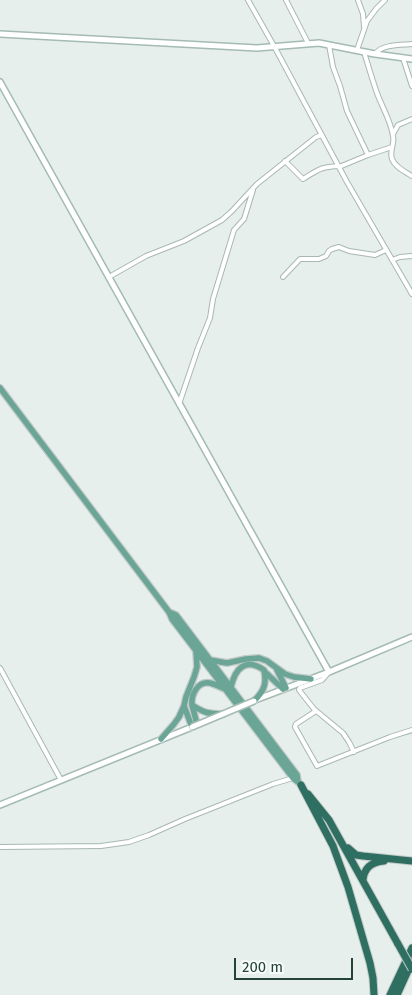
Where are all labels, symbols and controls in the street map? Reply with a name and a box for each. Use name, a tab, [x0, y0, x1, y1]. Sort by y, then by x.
scale bar	[237, 948, 356, 980]
text: 200 m	[242, 958, 283, 976]

